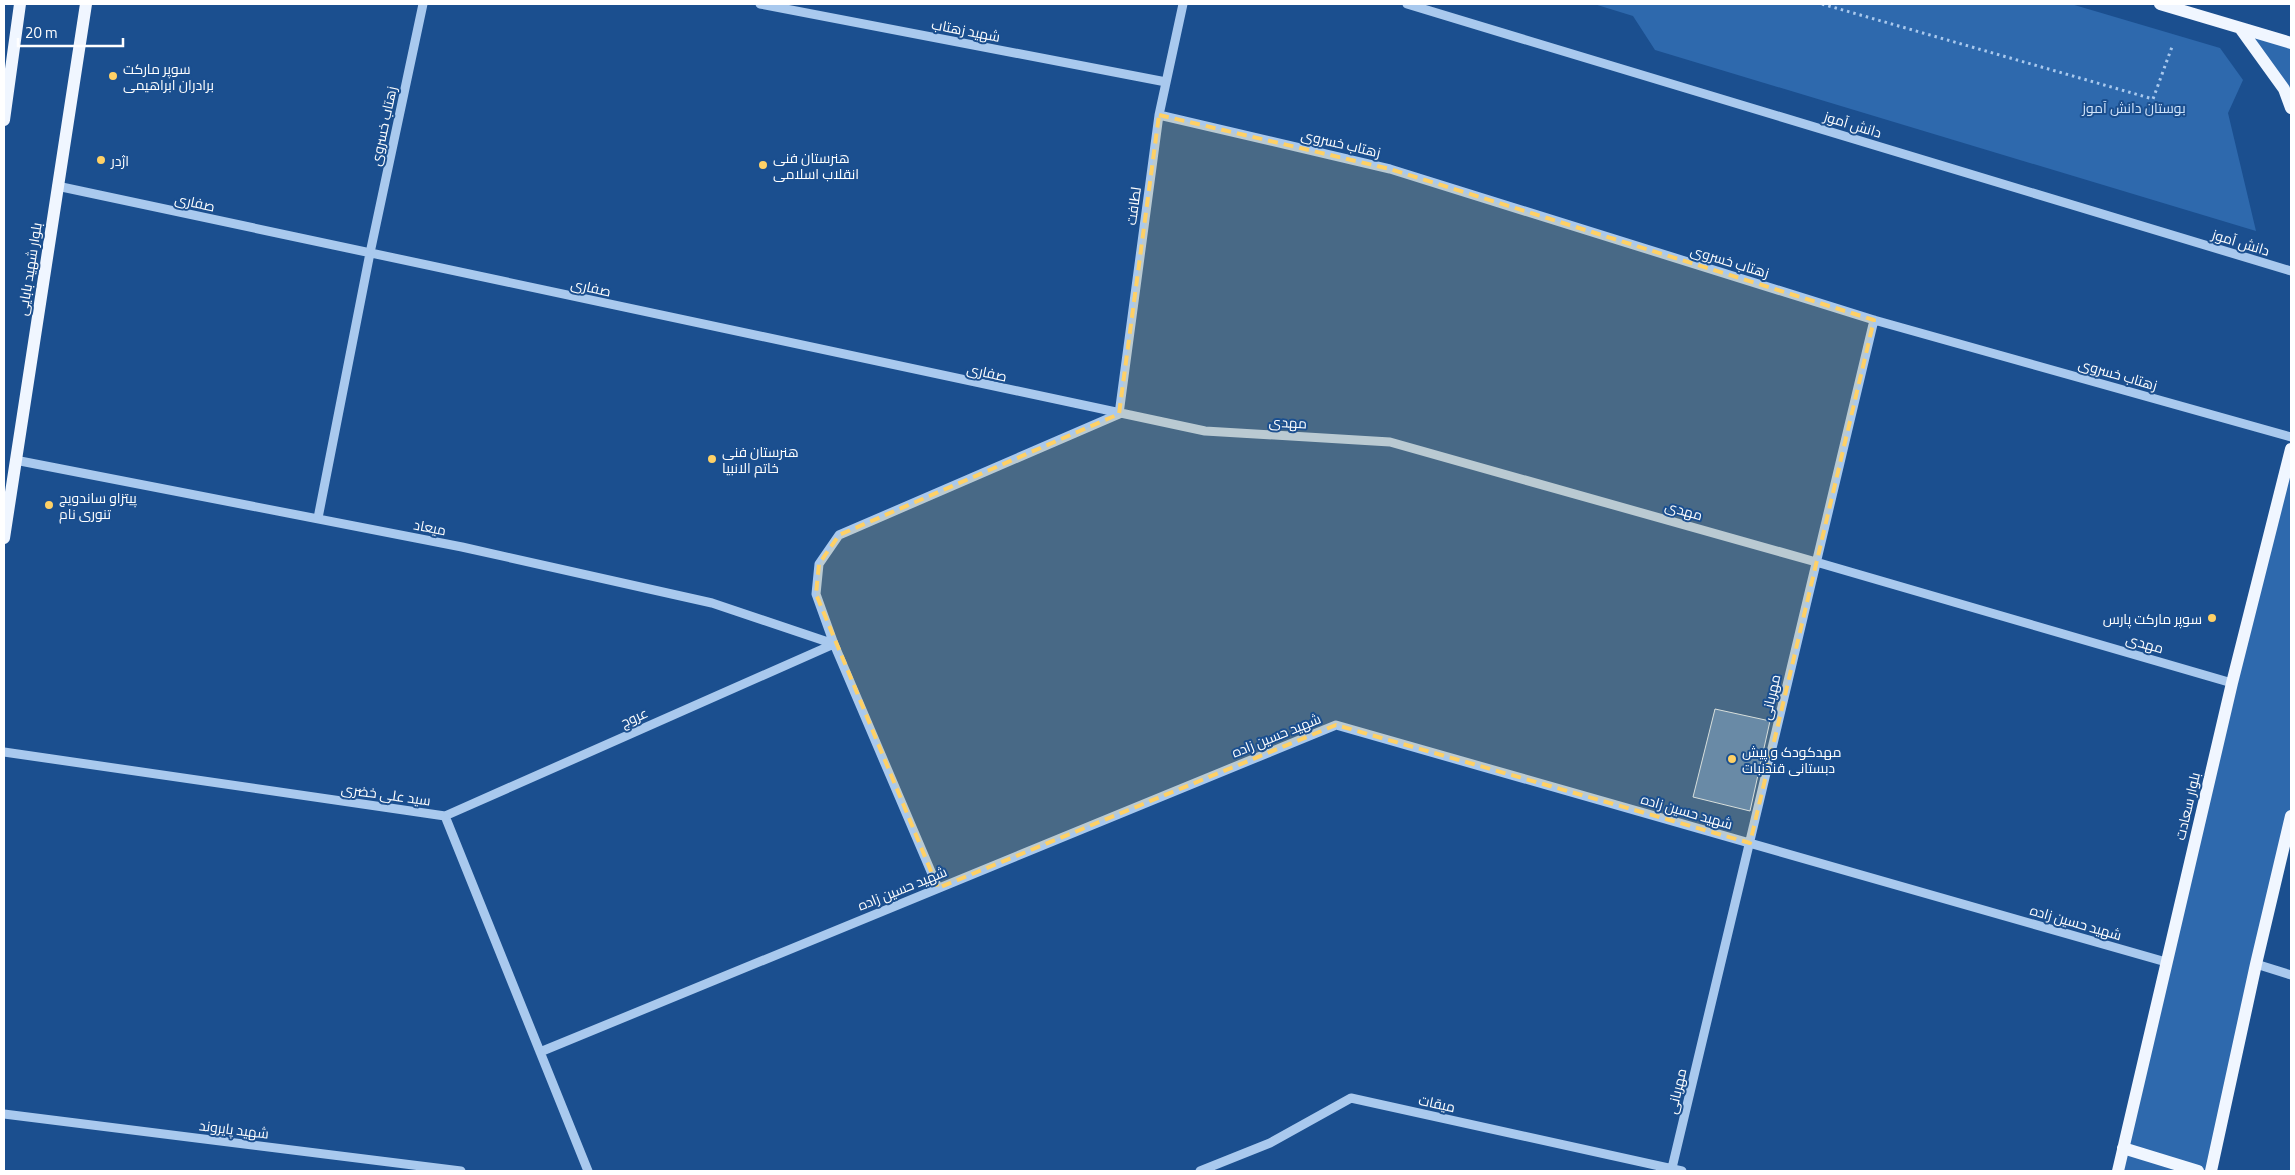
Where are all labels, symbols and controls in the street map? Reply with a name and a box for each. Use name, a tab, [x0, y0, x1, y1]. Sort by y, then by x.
street label: شهید زهتاب	[930, 13, 1002, 47]
scale bar	[18, 15, 122, 47]
text: 20 m	[25, 21, 58, 44]
place label: سوپر مارکت برادران ابراهیمی	[123, 58, 214, 95]
marker: سوپر مارکت برادران ابراهیمی	[107, 70, 119, 82]
street label: زهتاب خسروی	[364, 84, 402, 168]
park label: بوستان دانش آموز	[2081, 97, 2186, 118]
street label: دانش آموز	[1821, 105, 1884, 143]
street label: زهتاب خسروی	[1299, 124, 1383, 162]
place label: هنرستان فنی انقلاب اسلامی	[773, 147, 859, 184]
place label: اژدر	[110, 150, 129, 171]
marker: اژدر	[95, 154, 107, 166]
marker: هنرستان فنی انقلاب اسلامی	[757, 159, 769, 171]
street label: لطافت	[1120, 186, 1146, 226]
street label: صفاری	[173, 187, 217, 217]
street label: بلوار شهید بابایی	[11, 221, 47, 317]
street label: دانش آموز	[2209, 223, 2272, 261]
street label: زهتاب خسروی	[1688, 239, 1772, 283]
street label: صفاری	[569, 272, 613, 302]
street label: زهتاب خسروی	[2076, 353, 2160, 395]
street label: صفاری	[965, 357, 1009, 387]
street label: مهدی	[1268, 411, 1308, 433]
place label: هنرستان فنی خاتم الانبیا	[722, 441, 799, 478]
marker: هنرستان فنی خاتم الانبیا	[706, 453, 718, 465]
place label: پیتزاو ساندویچ تنوری نام	[59, 487, 137, 524]
street label: مهدی	[1663, 495, 1705, 525]
marker: پیتزاو ساندویچ تنوری نام	[43, 499, 55, 511]
street label: میعاد	[412, 514, 448, 540]
place label: سوپر مارکت پارس	[2103, 608, 2202, 629]
marker: سوپر مارکت پارس	[2206, 612, 2218, 624]
street label: مهدی	[2124, 628, 2166, 658]
street label: مهربانی	[1755, 672, 1785, 722]
street label: عروج	[617, 702, 651, 732]
street label: شهید حسین زاده	[1228, 708, 1324, 762]
place label: مهدکودک و پیش دبستانی قندنبات	[1742, 741, 1841, 778]
marker: مهدکودک و پیش دبستانی قندنبات	[1726, 753, 1738, 765]
street label: بلوار سعادت	[2169, 770, 2205, 842]
street label: سید علی خضری	[340, 777, 432, 811]
street label: شهید حسین زاده	[1639, 788, 1735, 834]
street label: شهید حسین زاده	[854, 861, 950, 915]
street label: شهید حسین زاده	[2028, 899, 2124, 945]
street label: مهربانی	[1661, 1066, 1691, 1116]
street label: میقات	[1417, 1089, 1457, 1117]
street label: شهید پایروند	[198, 1114, 270, 1144]

